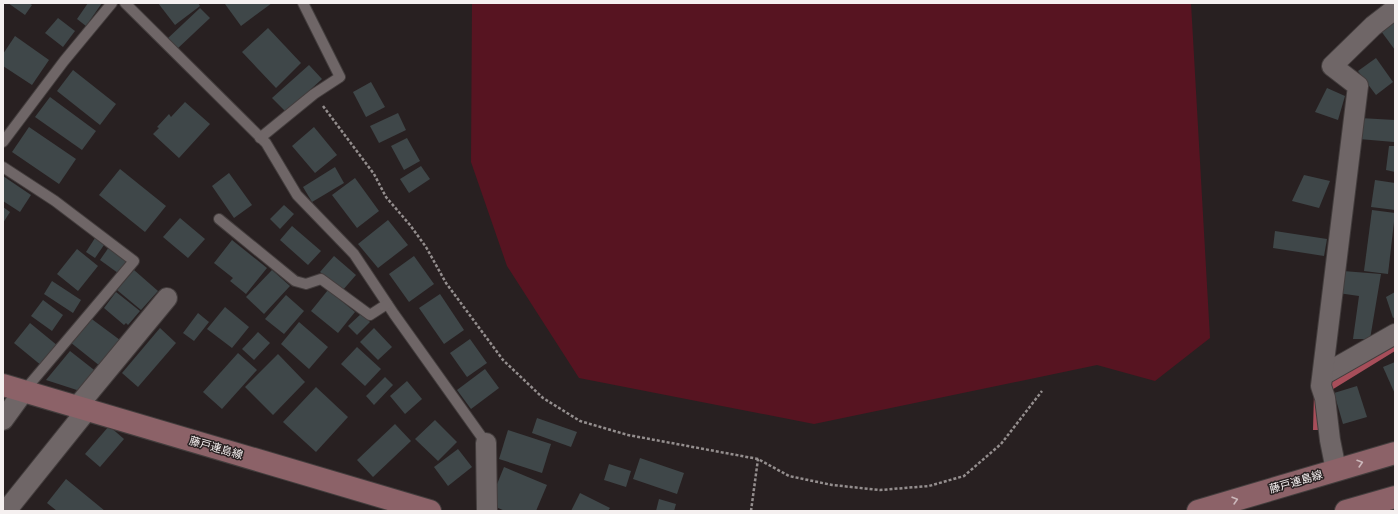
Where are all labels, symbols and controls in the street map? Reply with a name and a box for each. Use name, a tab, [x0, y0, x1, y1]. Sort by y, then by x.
street label: 藤戸連島線	[188, 434, 244, 462]
one-way arrow	[1356, 459, 1363, 468]
street label: 藤戸連島線	[1268, 468, 1324, 496]
one-way arrow	[1231, 496, 1238, 505]

